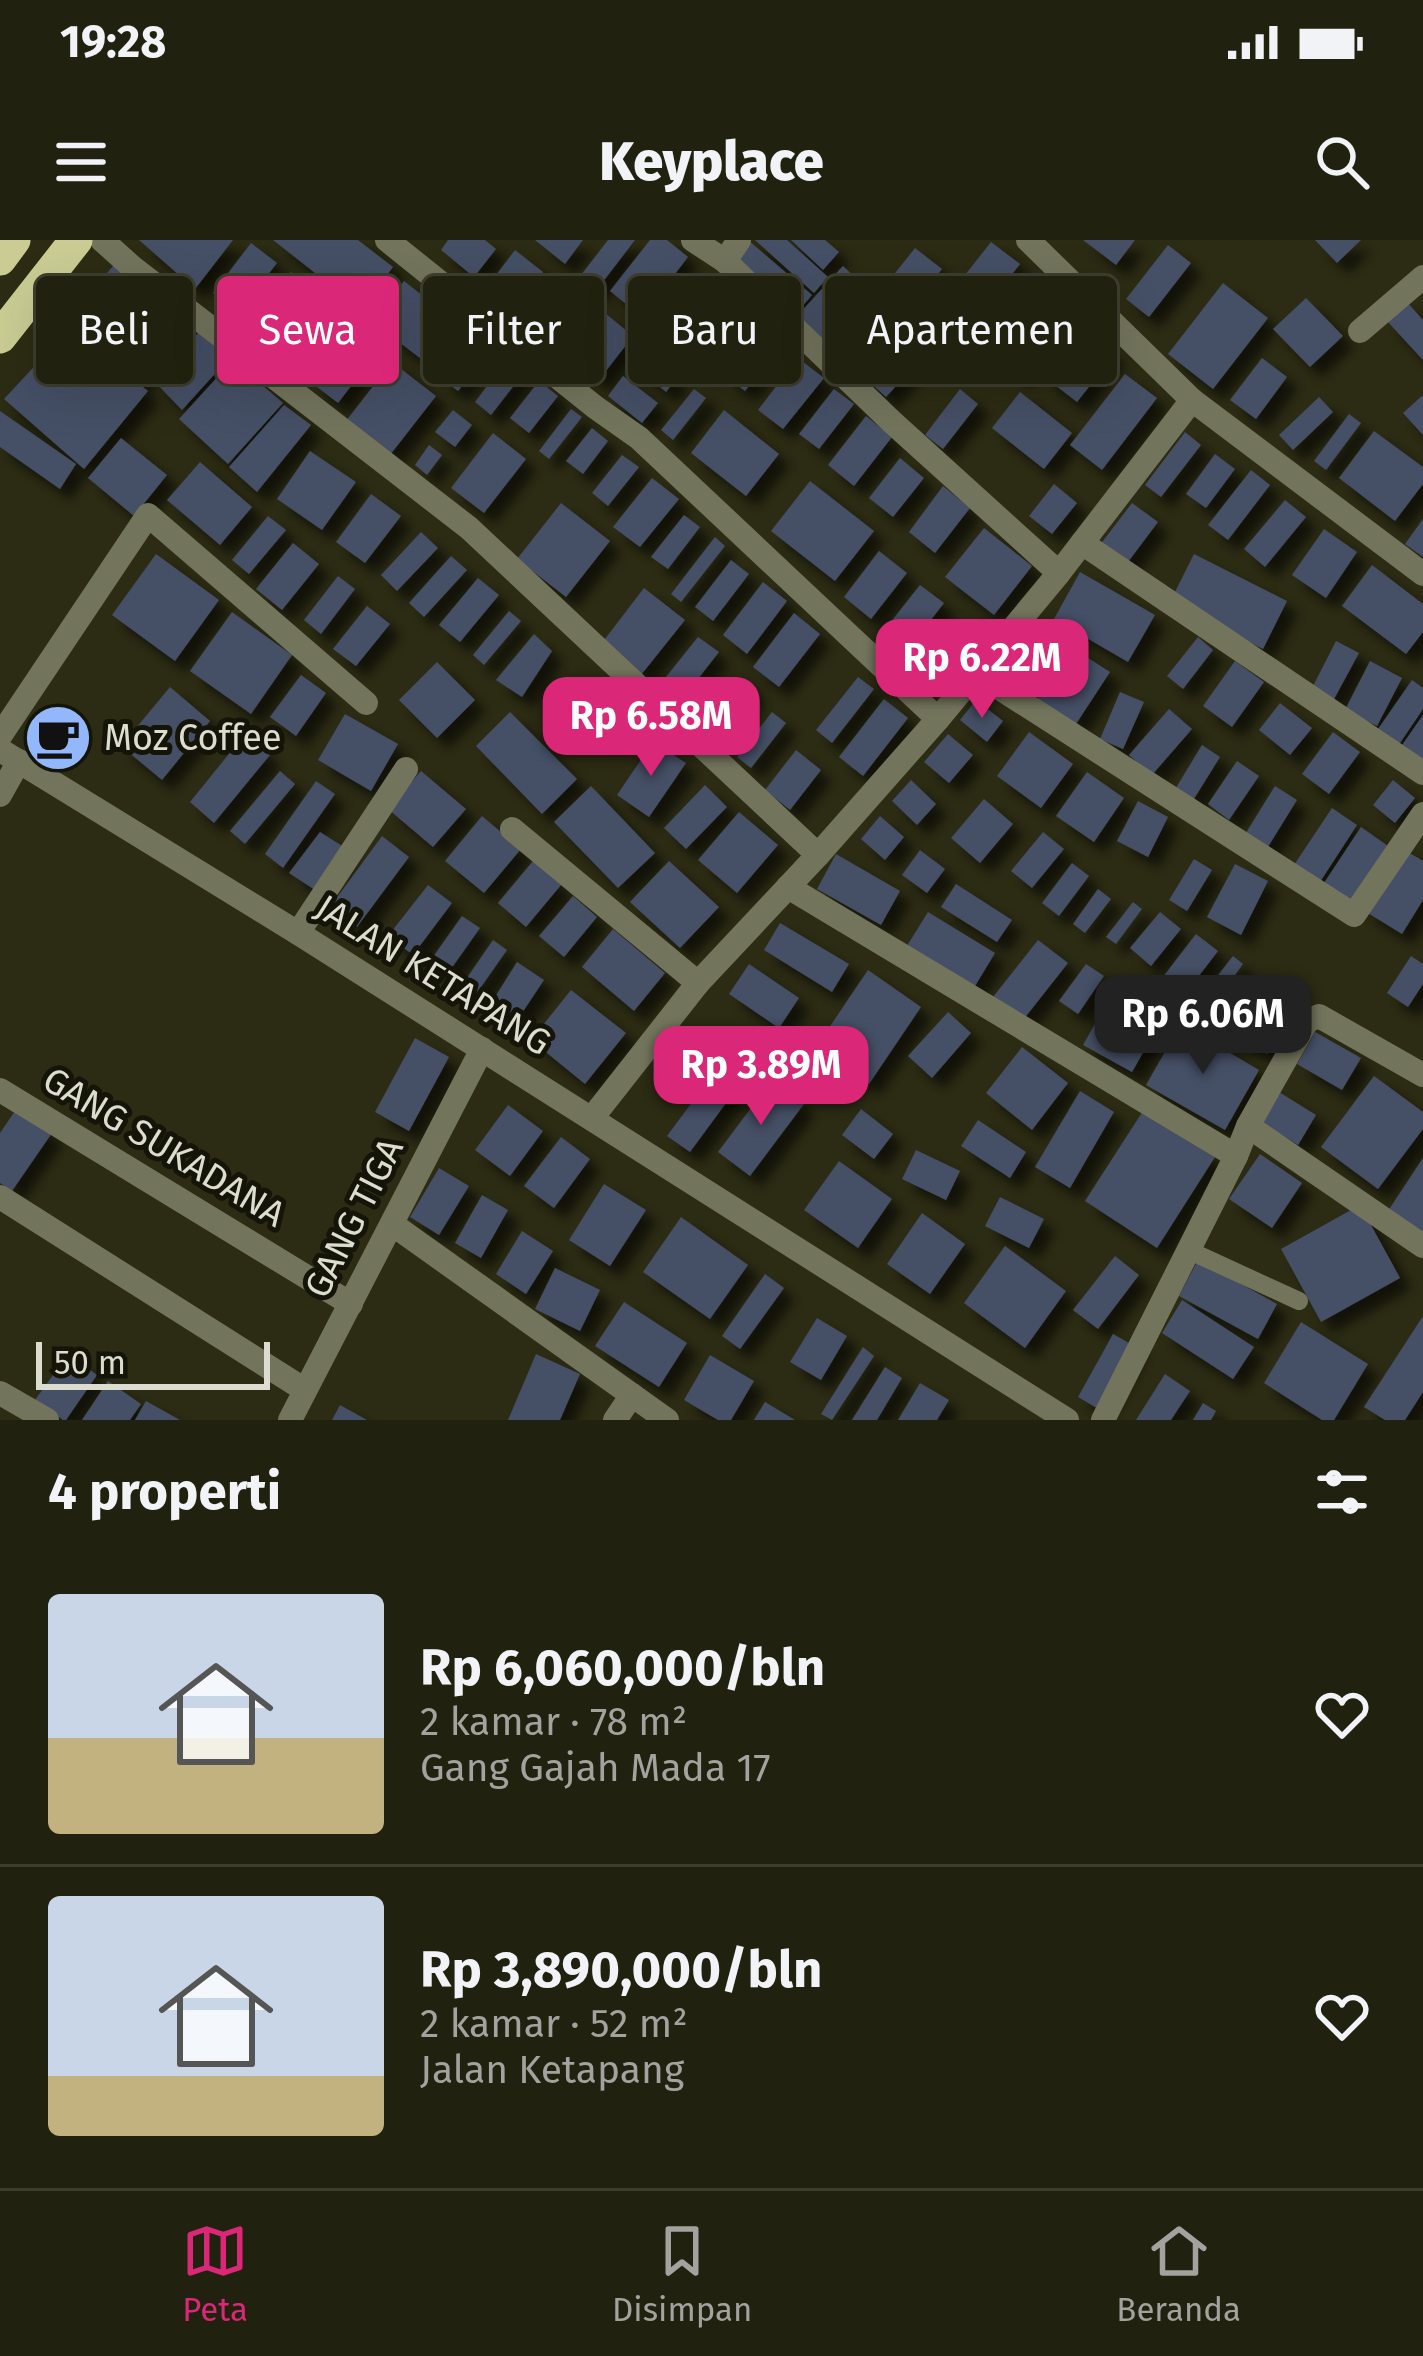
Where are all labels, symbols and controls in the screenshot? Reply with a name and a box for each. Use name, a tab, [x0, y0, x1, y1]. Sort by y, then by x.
text: 19:28	[60, 15, 166, 69]
icon: menu	[48, 129, 114, 195]
icon: search	[1309, 129, 1375, 195]
text: Keyplace	[599, 130, 824, 194]
chip: Beli	[36, 276, 193, 384]
chip: Sewa	[217, 276, 399, 384]
chip: Filter	[423, 276, 604, 384]
chip: Baru	[628, 276, 801, 384]
chip: Apartemen	[825, 276, 1117, 384]
pin: Rp 6.22M	[858, 619, 1106, 721]
text: Rp 6.22M	[903, 635, 1061, 681]
pin: Rp 6.58M	[527, 677, 775, 779]
text: Rp 6.58M	[570, 693, 732, 739]
cafe icon: Moz Coffee	[23, 703, 93, 773]
place label: Moz Coffee	[104, 716, 282, 760]
street label: JALAN KETAPANG	[307, 885, 559, 1065]
pin: Rp 6.06M	[1079, 975, 1327, 1077]
text: Rp 6.06M	[1122, 991, 1284, 1037]
pin: Rp 3.89M	[637, 1026, 885, 1128]
text: Rp 3.89M	[681, 1042, 841, 1088]
street label: GANG SUKADANA	[35, 1058, 293, 1237]
street label: GANG TIGA	[295, 1131, 413, 1305]
scale bar	[36, 1336, 270, 1389]
text: 50 m	[54, 1343, 126, 1383]
icon: filters	[1309, 1459, 1375, 1525]
text: 4 properti	[48, 1461, 281, 1523]
text: Rp 6,060,000/bln	[420, 1637, 825, 1699]
icon: home	[144, 1642, 288, 1786]
icon: heart	[1309, 1681, 1375, 1747]
text: 2 kamar · 78 m²	[420, 1699, 687, 1745]
text: Gang Gajah Mada 17	[420, 1745, 771, 1791]
text: Rp 3,890,000/bln	[420, 1939, 823, 2001]
icon: home	[144, 1944, 288, 2088]
icon: heart	[1309, 1983, 1375, 2049]
text: 2 kamar · 52 m²	[420, 2001, 688, 2047]
text: Jalan Ketapang	[420, 2047, 684, 2093]
tab: Peta	[182, 2218, 248, 2330]
tab: Disimpan	[612, 2218, 752, 2330]
tab: Beranda	[1116, 2218, 1241, 2330]

